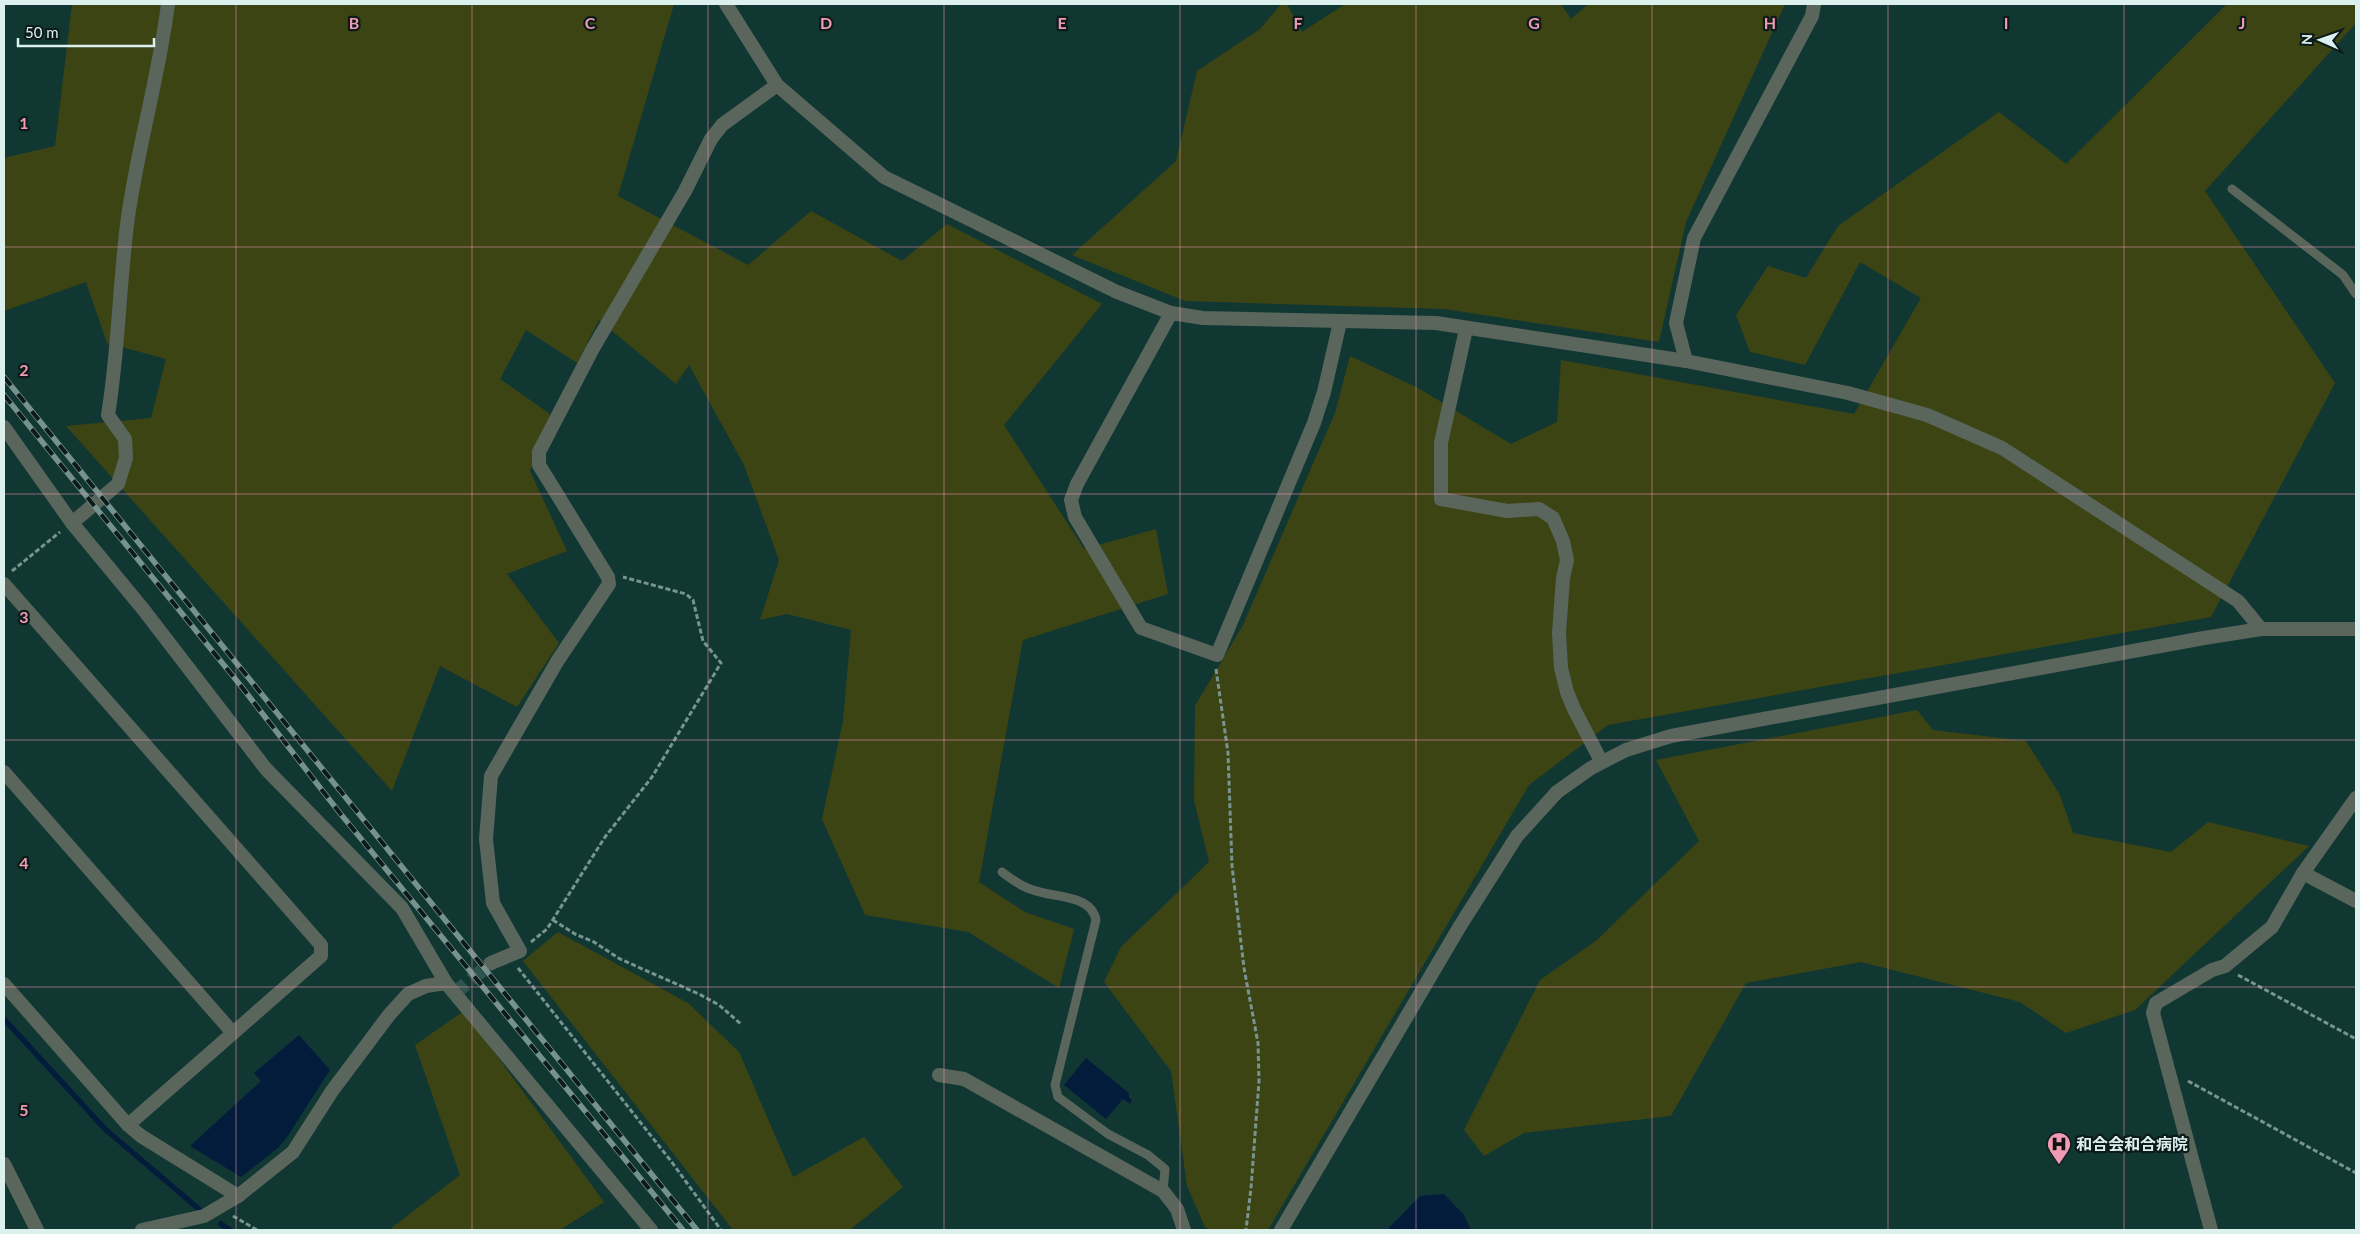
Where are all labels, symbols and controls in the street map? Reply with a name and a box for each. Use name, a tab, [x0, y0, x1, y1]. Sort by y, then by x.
text: B	[349, 13, 359, 32]
text: C	[585, 13, 596, 32]
text: D	[820, 13, 832, 32]
text: E	[1057, 13, 1067, 32]
text: F	[1293, 13, 1303, 32]
text: G	[1528, 13, 1540, 32]
text: H	[1764, 13, 1776, 32]
text: I	[2004, 13, 2008, 32]
text: J	[2239, 13, 2245, 32]
scale bar	[18, 15, 154, 47]
north arrow	[2295, 15, 2345, 65]
text: 50 m	[25, 23, 59, 41]
text: N	[2298, 34, 2315, 45]
text: 1	[19, 113, 29, 132]
text: 2	[19, 360, 29, 379]
text: 3	[19, 607, 29, 626]
text: 4	[19, 853, 29, 872]
text: 5	[19, 1100, 29, 1119]
hospital icon: 和合会和合病院	[2046, 1131, 2072, 1165]
place label: 和合会和合病院	[2076, 1134, 2188, 1153]

